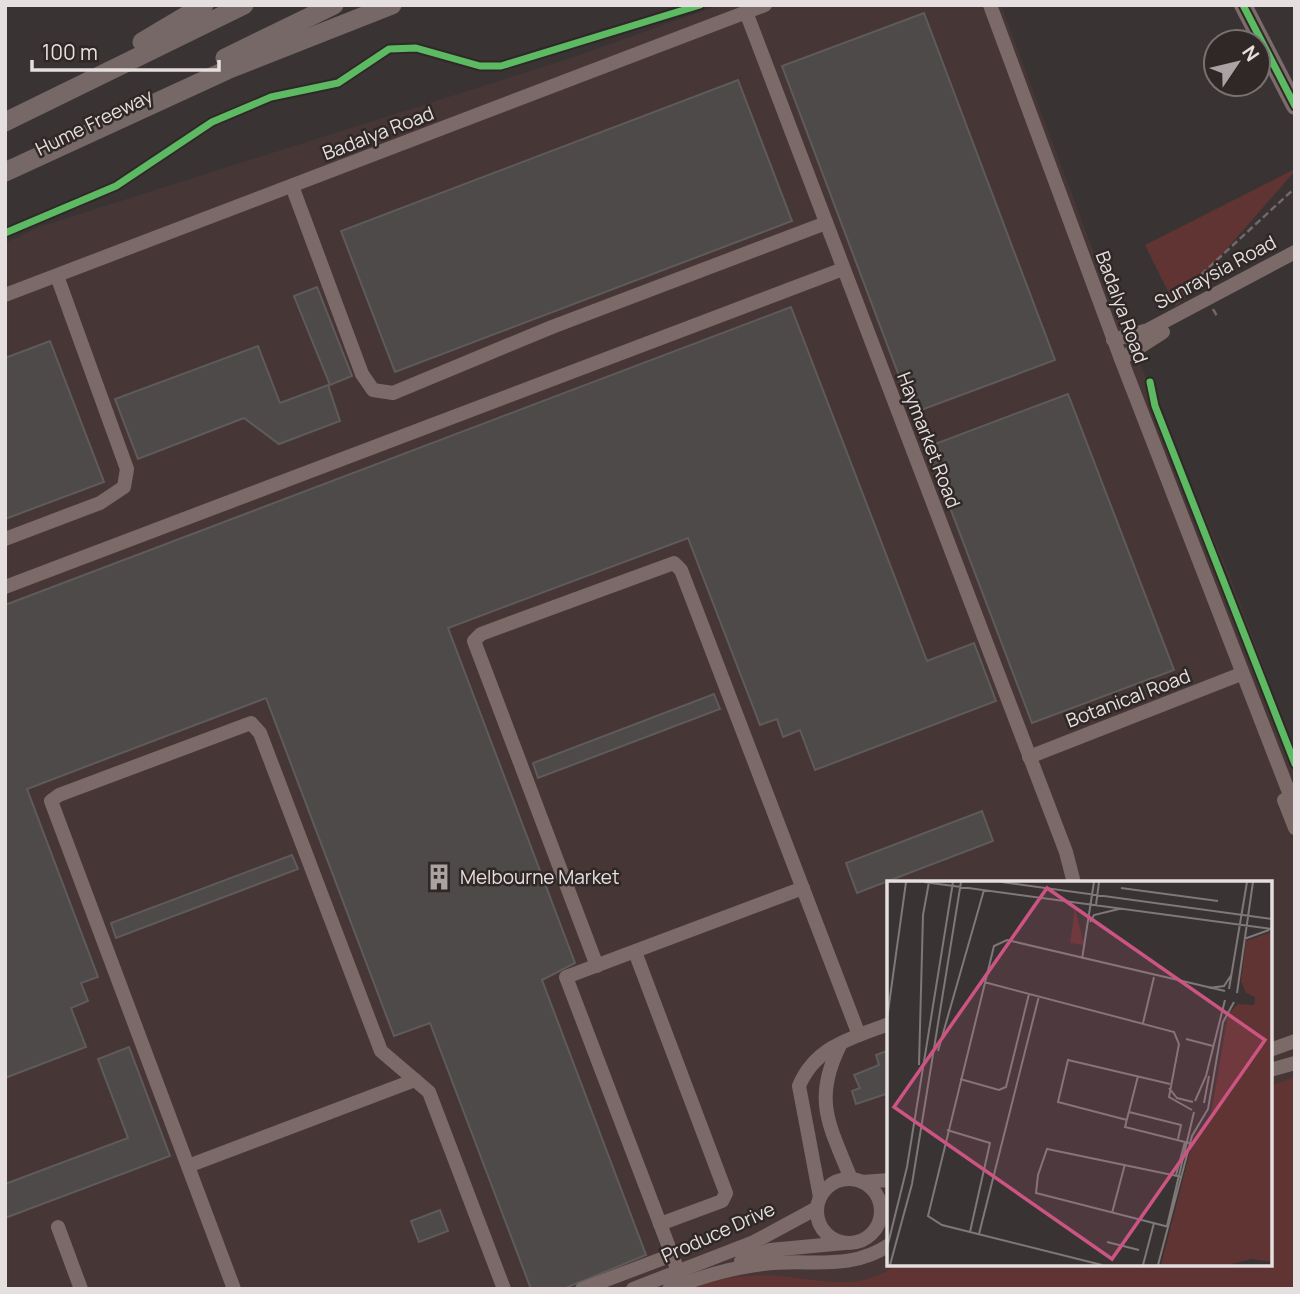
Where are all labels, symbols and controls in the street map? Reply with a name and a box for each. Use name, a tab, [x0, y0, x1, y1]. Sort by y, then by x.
scale bar	[32, 28, 219, 72]
north arrow	[1202, 28, 1272, 98]
text: 100 m	[42, 38, 98, 66]
text: N	[1236, 40, 1265, 66]
street label: Hume Freeway	[31, 82, 157, 162]
street label: Badalya Road	[319, 100, 437, 166]
street label: Sunraysia Road	[1149, 229, 1281, 315]
street label: Badalya Road	[1090, 247, 1154, 367]
street label: Haymarket Road	[891, 368, 967, 512]
street label: Botanical Road	[1062, 662, 1194, 734]
building icon: Melbourne Market	[424, 862, 454, 892]
place label: Melbourne Market	[460, 864, 620, 890]
inset map	[887, 881, 1272, 1266]
street label: Produce Drive	[657, 1195, 779, 1269]

